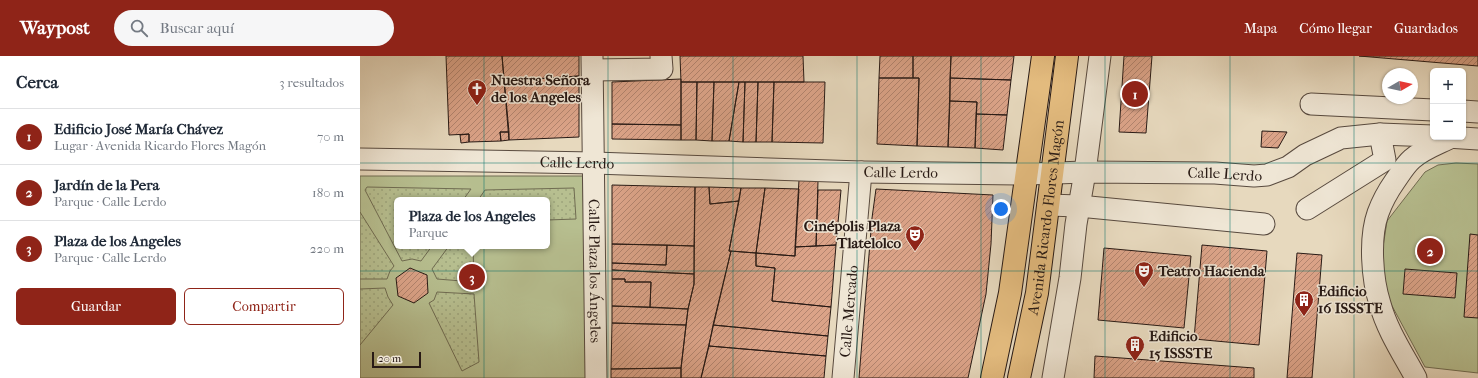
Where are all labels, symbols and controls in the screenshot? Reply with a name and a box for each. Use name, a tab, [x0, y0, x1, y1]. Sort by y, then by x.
search box	[114, 10, 394, 46]
text: Waypost	[20, 17, 90, 39]
icon: search	[128, 17, 150, 39]
text: Buscar aquí	[160, 19, 234, 37]
text: Mapa	[1244, 20, 1277, 37]
text: Cómo llegar	[1299, 20, 1372, 37]
text: Guardados	[1394, 20, 1458, 37]
north arrow	[1382, 68, 1418, 104]
map controls	[1430, 68, 1466, 140]
button: +	[1430, 68, 1466, 104]
place label: Nuestra Señora de los Angeles	[491, 71, 591, 106]
text: Cerca	[16, 72, 58, 92]
text: 3 resultados	[279, 75, 344, 90]
church icon: Nuestra Señora de los Angeles	[466, 78, 488, 106]
pin: 1	[1122, 79, 1148, 109]
button: −	[1430, 104, 1466, 140]
street label: Avenida Ricardo Flores Magón	[1023, 119, 1068, 318]
text: Edificio José María Chávez	[54, 120, 223, 138]
text: 1	[27, 129, 31, 144]
text: 70 m	[317, 129, 344, 144]
text: Lugar · Avenida Ricardo Flores Magón	[54, 138, 266, 153]
street label: Calle Lerdo	[540, 153, 615, 173]
street label: Calle Lerdo	[863, 163, 939, 182]
street label: Calle Lerdo	[1187, 164, 1263, 185]
text: Jardín de la Pera	[54, 176, 160, 194]
text: 2	[26, 185, 32, 200]
text: 180 m	[312, 185, 344, 200]
text: Parque · Calle Lerdo	[54, 194, 166, 209]
popup	[394, 197, 550, 249]
street label: Calle Plaza los Ángeles	[585, 199, 605, 344]
your location	[991, 199, 1011, 219]
text: Plaza de los Angeles	[409, 207, 535, 225]
place label: Cinépolis Plaza Tlatelolco	[804, 217, 902, 252]
theatre icon: Cinépolis Plaza Tlatelolco	[904, 224, 926, 252]
text: Parque	[409, 225, 448, 240]
text: Plaza de los Angeles	[54, 232, 181, 250]
pin: 2	[1417, 236, 1443, 266]
text: 3	[26, 241, 32, 256]
text: 220 m	[310, 241, 344, 256]
text: Parque · Calle Lerdo	[54, 250, 166, 265]
theatre icon: Teatro Hacienda	[1133, 260, 1155, 288]
pin: 3	[459, 262, 485, 292]
place label: Teatro Hacienda	[1157, 262, 1266, 280]
street label: Calle Mercado	[836, 264, 862, 358]
place label: Edificio 16 ISSSTE	[1318, 282, 1384, 317]
button: Guardar	[16, 288, 176, 325]
button: Compartir	[184, 288, 344, 325]
building icon: Edificio 16 ISSSTE	[1293, 289, 1315, 317]
place label: Edificio 15 ISSSTE	[1149, 327, 1213, 362]
building icon: Edificio 15 ISSSTE	[1124, 334, 1146, 362]
scale bar	[372, 350, 421, 369]
text: 20 m	[378, 352, 401, 365]

